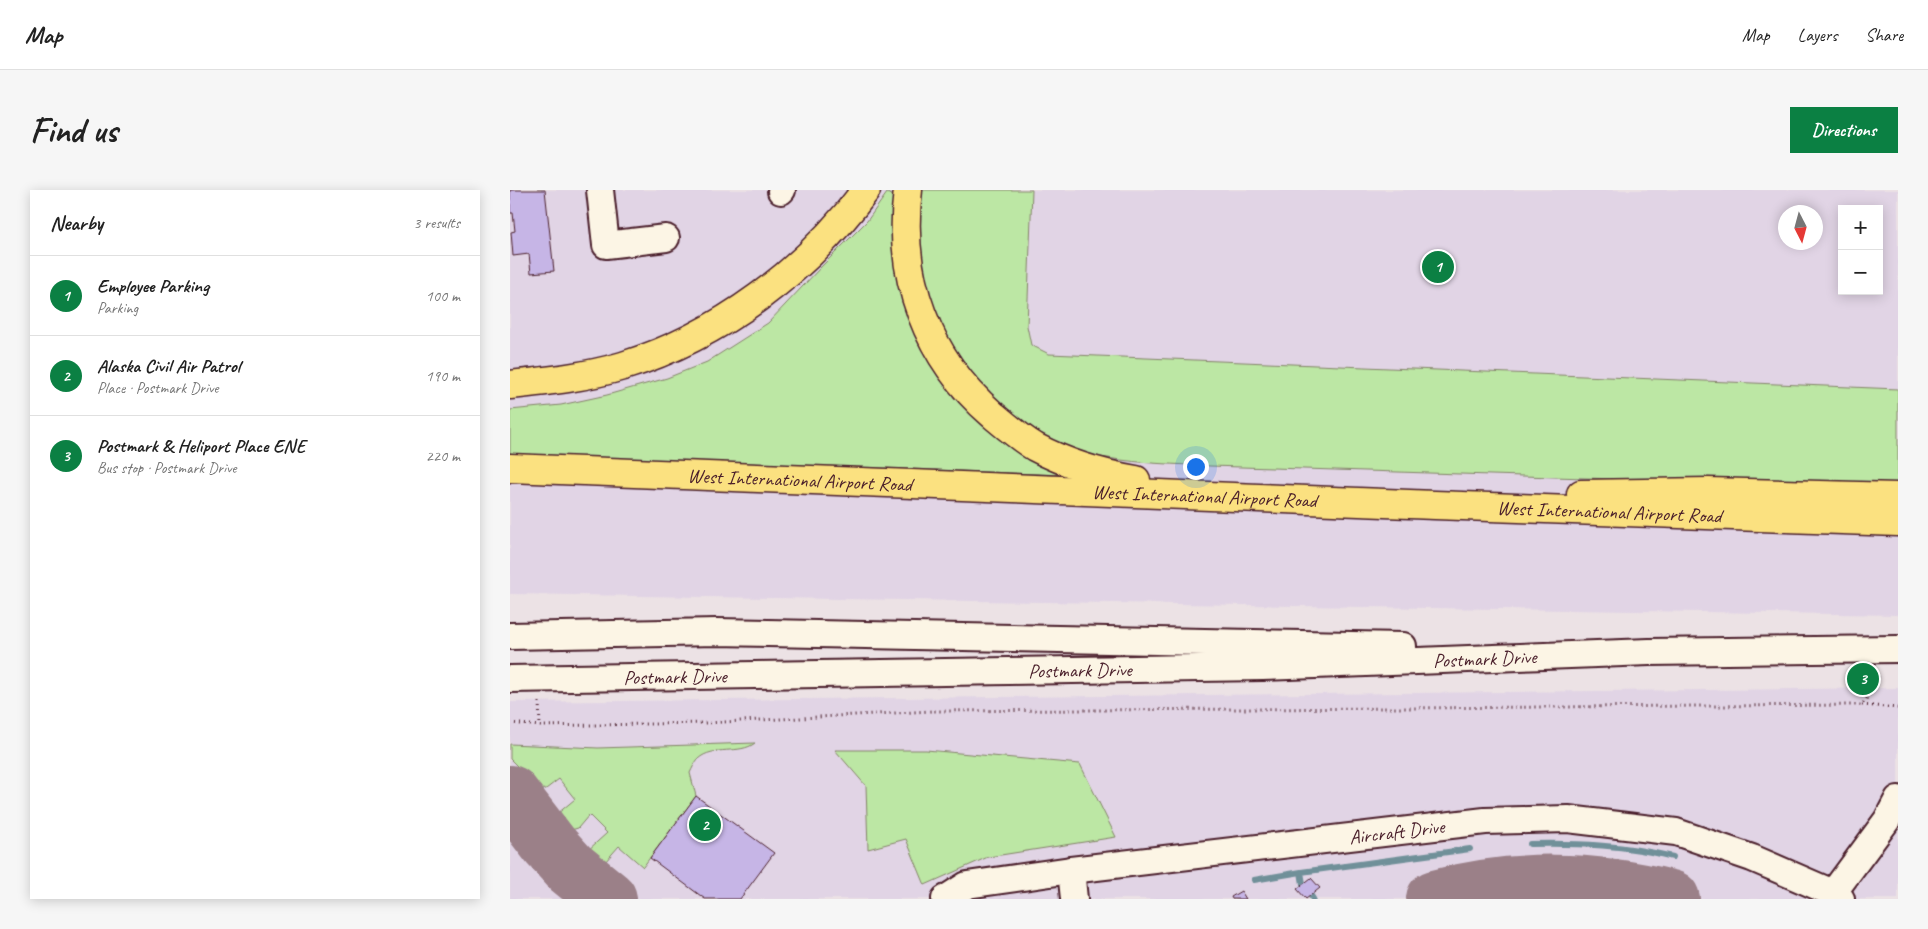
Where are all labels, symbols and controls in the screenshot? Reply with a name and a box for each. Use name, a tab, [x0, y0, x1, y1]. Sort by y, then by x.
text: Map	[25, 20, 62, 50]
text: Map	[1742, 24, 1770, 46]
text: Layers	[1798, 24, 1837, 46]
text: Share	[1865, 24, 1903, 46]
button: Directions	[1790, 107, 1898, 153]
text: Find us	[30, 108, 117, 153]
north arrow	[1778, 205, 1823, 250]
map controls	[1838, 205, 1883, 295]
button: +	[1838, 205, 1883, 250]
text: Nearby	[50, 210, 103, 236]
text: 3 results	[413, 213, 460, 233]
pin: 1	[1422, 248, 1454, 286]
button: −	[1838, 250, 1883, 295]
text: Employee Parking	[97, 274, 209, 298]
text: 1	[62, 286, 70, 306]
text: 100 m	[426, 286, 460, 306]
text: Parking	[97, 298, 138, 318]
text: Alaska Civil Air Patrol	[97, 354, 240, 378]
text: 2	[62, 366, 70, 386]
text: 190 m	[426, 366, 460, 386]
text: Place · Postmark Drive	[97, 378, 219, 398]
text: Postmark & Heliport Place ENE	[97, 434, 305, 458]
text: 3	[62, 446, 70, 466]
text: 220 m	[426, 446, 460, 466]
your location	[1183, 454, 1209, 480]
text: Bus stop · Postmark Drive	[97, 458, 236, 478]
street label: West International Airport Road	[687, 463, 916, 497]
street label: West International Airport Road	[1092, 479, 1320, 513]
street label: West International Airport Road	[1497, 495, 1725, 528]
street label: Postmark Drive	[1433, 644, 1538, 673]
street label: Postmark Drive	[1028, 657, 1133, 683]
pin: 3	[1847, 660, 1879, 698]
street label: Postmark Drive	[623, 663, 728, 690]
pin: 2	[689, 806, 721, 844]
street label: Aircraft Drive	[1348, 813, 1447, 849]

